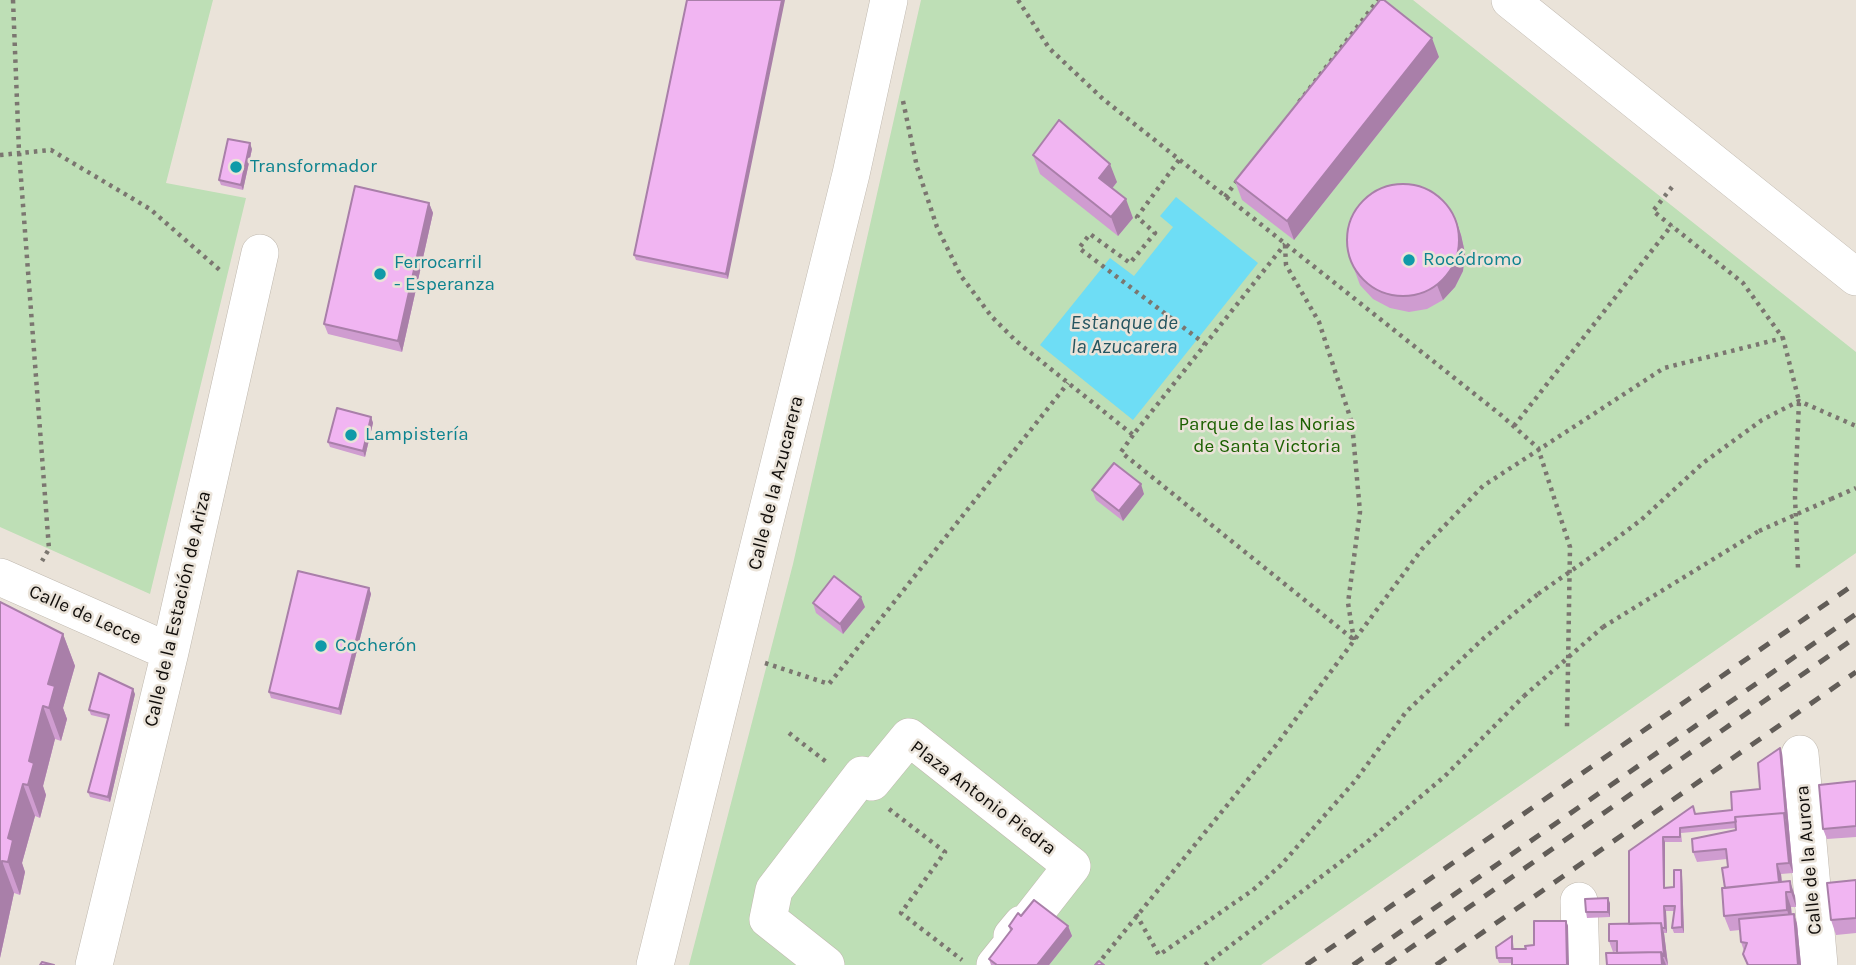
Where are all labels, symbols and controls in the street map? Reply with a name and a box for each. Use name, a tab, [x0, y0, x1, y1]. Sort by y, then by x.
place label: Transformador	[250, 156, 377, 178]
marker: Transformador	[228, 159, 244, 175]
place label: Rocódromo	[1423, 249, 1522, 271]
place label: Ferrocarril - Esperanza	[394, 252, 495, 296]
marker: Rocódromo	[1401, 252, 1417, 268]
marker: Ferrocarril - Esperanza	[372, 266, 388, 282]
water label: Estanque de la Azucarera	[1070, 310, 1178, 360]
street label: Calle de la Azucarera	[743, 394, 809, 572]
park label: Parque de las Norias de Santa Victoria	[1179, 414, 1355, 458]
place label: Lampistería	[365, 424, 469, 446]
marker: Lampistería	[343, 427, 359, 443]
street label: Calle de la Estación de Ariza	[140, 489, 216, 729]
street label: Calle de Lecce	[25, 580, 145, 650]
place label: Cocherón	[335, 635, 417, 657]
marker: Cocherón	[313, 638, 329, 654]
street label: Plaza Antonio Piedra	[906, 736, 1060, 860]
street label: Calle de la Aurora	[1791, 784, 1827, 936]

